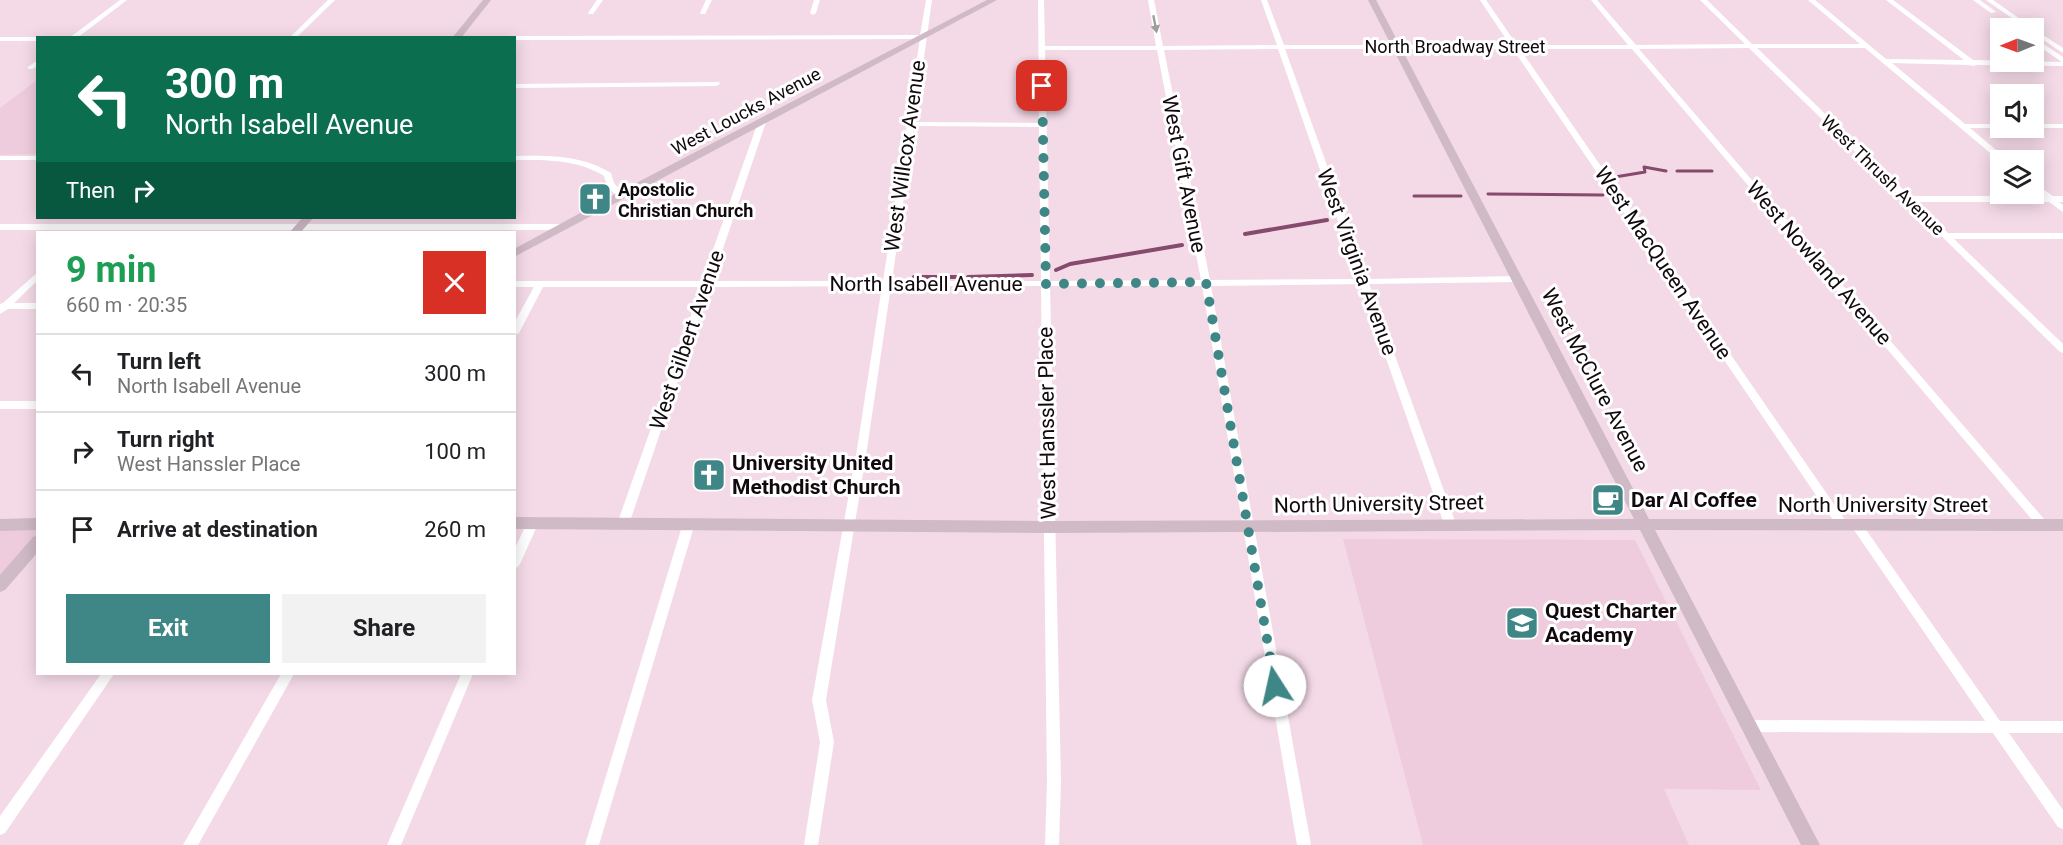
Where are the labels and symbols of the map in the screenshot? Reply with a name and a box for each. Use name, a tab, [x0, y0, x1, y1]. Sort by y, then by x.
one-way arrow	[1151, 14, 1160, 33]
north arrow	[1990, 18, 2044, 72]
street label: North Broadway Street	[1365, 36, 1546, 57]
street label: West Willcox Avenue	[880, 59, 930, 253]
pin	[1016, 60, 1067, 111]
street label: West Loucks Avenue	[668, 63, 824, 159]
street label: West Gift Avenue	[1157, 93, 1211, 255]
street label: West Thrush Avenue	[1817, 111, 1949, 239]
street label: West MacQueen Avenue	[1590, 162, 1736, 364]
street label: West Virginia Avenue	[1312, 165, 1402, 359]
street label: West Nowland Avenue	[1741, 176, 1897, 350]
place label: Apostolic Christian Church	[618, 179, 753, 221]
church icon: Apostolic Christian Church	[577, 181, 613, 217]
street label: West Gilbert Avenue	[645, 247, 729, 433]
street label: North Isabell Avenue	[829, 272, 1023, 296]
street label: West McClure Avenue	[1537, 284, 1653, 476]
street label: West Hanssler Place	[1033, 327, 1061, 519]
place label: University United Methodist Church	[732, 451, 900, 499]
church icon: University United Methodist Church	[691, 457, 727, 493]
cafe icon: Dar Al Coffee	[1590, 482, 1626, 518]
place label: Dar Al Coffee	[1631, 488, 1757, 512]
street label: North University Street	[1274, 490, 1484, 518]
street label: North University Street	[1778, 493, 1988, 517]
place label: Quest Charter Academy	[1545, 599, 1677, 647]
school or university icon: Quest Charter Academy	[1504, 605, 1540, 641]
position arrow	[1243, 654, 1307, 718]

